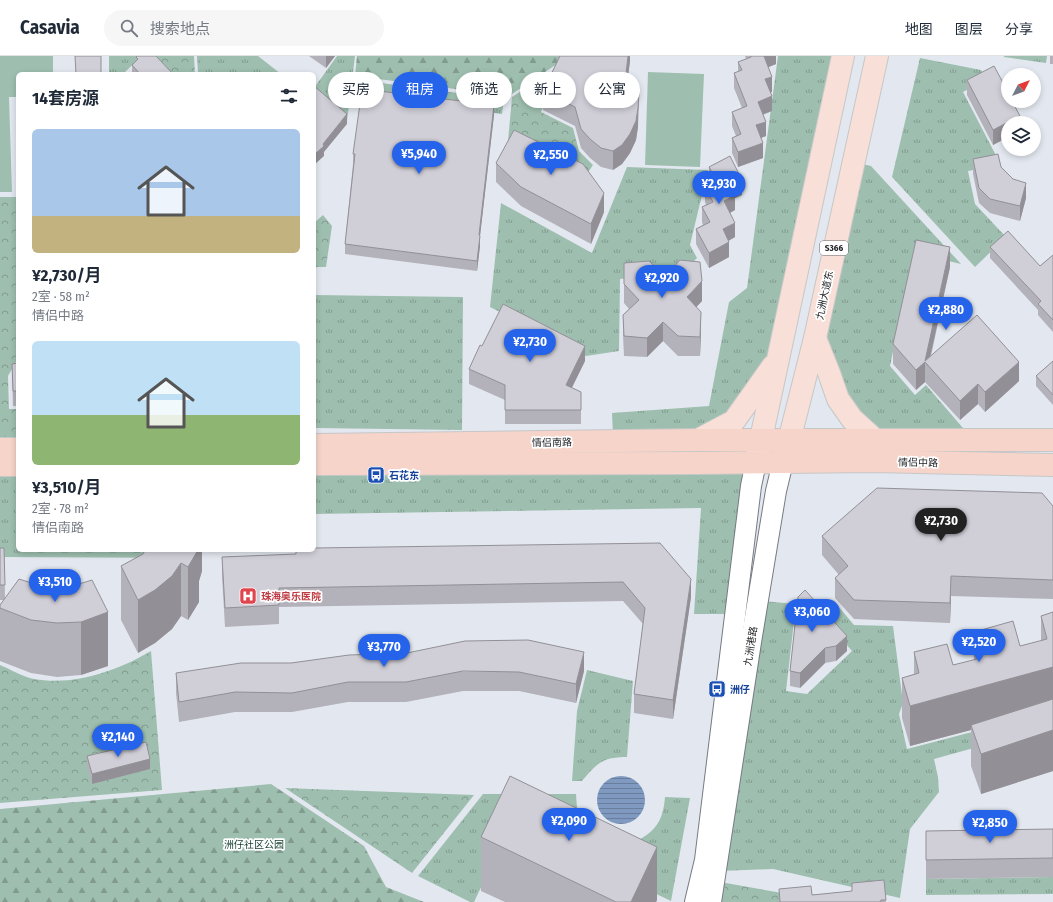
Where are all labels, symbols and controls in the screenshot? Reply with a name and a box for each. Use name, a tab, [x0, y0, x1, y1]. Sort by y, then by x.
search box	[104, 10, 384, 46]
text: Casavia	[20, 16, 80, 39]
icon: search	[118, 17, 140, 39]
text: 搜索地点	[150, 20, 210, 38]
text: 地图	[905, 21, 933, 38]
text: 图层	[955, 21, 983, 38]
text: 分享	[1005, 21, 1033, 38]
north arrow	[1001, 68, 1041, 108]
map controls	[1001, 68, 1041, 156]
chip: 买房	[328, 72, 384, 108]
chip: 租房	[392, 72, 448, 108]
chip: 筛选	[456, 72, 512, 108]
chip: 新上	[520, 72, 576, 108]
chip: 公寓	[584, 72, 640, 108]
icon: filters	[278, 85, 300, 107]
text: 14套房源	[32, 88, 99, 109]
button: layers	[1001, 116, 1041, 156]
pin: ¥5,940	[386, 141, 452, 175]
pin: ¥2,550	[518, 142, 584, 176]
text: ¥5,940	[401, 146, 437, 161]
text: ¥2,550	[533, 147, 569, 162]
icon: home	[130, 155, 202, 227]
pin: ¥2,930	[686, 171, 752, 205]
text: ¥2,930	[702, 176, 736, 191]
road number: S366	[820, 241, 848, 255]
text: ¥2,730/月	[32, 265, 102, 286]
pin: ¥2,920	[629, 265, 695, 299]
text: ¥2,920	[645, 270, 679, 285]
street label: 九洲大道东	[814, 270, 836, 321]
text: 2室 · 58 m²	[32, 289, 90, 304]
pin: ¥2,880	[913, 297, 979, 331]
text: ¥2,880	[928, 302, 964, 317]
text: 情侣中路	[32, 308, 84, 323]
pin: ¥2,730	[497, 329, 563, 363]
text: ¥2,730	[513, 334, 547, 349]
icon: home	[130, 367, 202, 439]
street label: 情侣南路	[532, 437, 572, 449]
street label: 情侣中路	[898, 457, 938, 469]
bus stop icon: 石花东	[366, 465, 386, 485]
place label: 石花东	[389, 470, 419, 482]
text: ¥3,510/月	[32, 477, 102, 498]
text: 2室 · 78 m²	[32, 501, 89, 516]
pin: ¥2,730	[908, 508, 974, 542]
text: ¥2,730	[924, 513, 958, 528]
text: 情侣南路	[32, 520, 84, 535]
pin: ¥3,510	[22, 569, 88, 603]
text: ¥3,510	[38, 574, 72, 589]
hospital icon: 珠海奥乐医院	[238, 586, 258, 606]
place label: 珠海奥乐医院	[261, 591, 321, 603]
pin: ¥3,060	[779, 599, 845, 633]
text: ¥3,060	[794, 604, 830, 619]
street label: 九洲港路	[742, 625, 760, 667]
pin: ¥2,520	[946, 629, 1012, 663]
pin: ¥3,770	[351, 634, 417, 668]
text: ¥2,520	[962, 634, 996, 649]
text: ¥3,770	[367, 639, 401, 654]
bus stop icon: 洲仔	[707, 679, 727, 699]
place label: 洲仔	[730, 684, 750, 696]
pin: ¥2,140	[85, 724, 151, 758]
text: ¥2,140	[101, 729, 135, 744]
pin: ¥2,090	[536, 808, 602, 842]
pin: ¥2,850	[957, 810, 1023, 844]
text: ¥2,090	[551, 813, 587, 828]
text: ¥2,850	[972, 815, 1008, 830]
park label: 洲仔社区公园	[224, 839, 284, 851]

